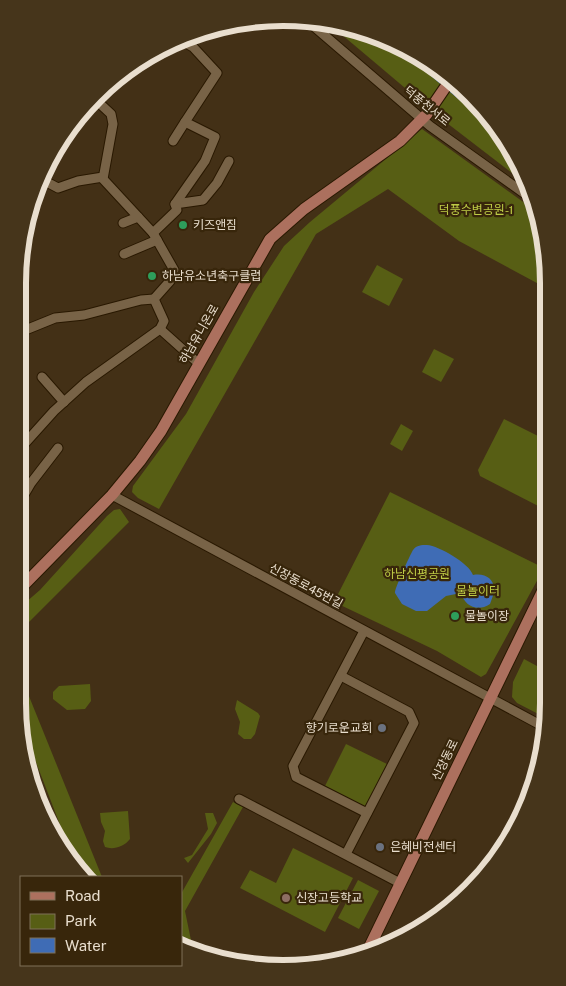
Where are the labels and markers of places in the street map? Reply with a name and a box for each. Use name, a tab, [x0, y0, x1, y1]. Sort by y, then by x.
place label: 키즈앤짐	[193, 218, 237, 232]
marker: 키즈앤짐	[177, 219, 189, 231]
place label: 하남유소년축구클럽	[162, 269, 261, 283]
marker: 하남유소년축구클럽	[146, 270, 158, 282]
place label: 물놀이장	[465, 609, 509, 623]
marker: 물놀이장	[449, 610, 461, 622]
place label: 향기로운교회	[306, 721, 372, 735]
marker: 향기로운교회	[376, 722, 388, 734]
place label: 은혜비전센터	[390, 840, 456, 854]
marker: 은혜비전센터	[374, 841, 386, 853]
place label: 신장고등학교	[296, 891, 362, 905]
marker: 신장고등학교	[280, 892, 292, 904]

